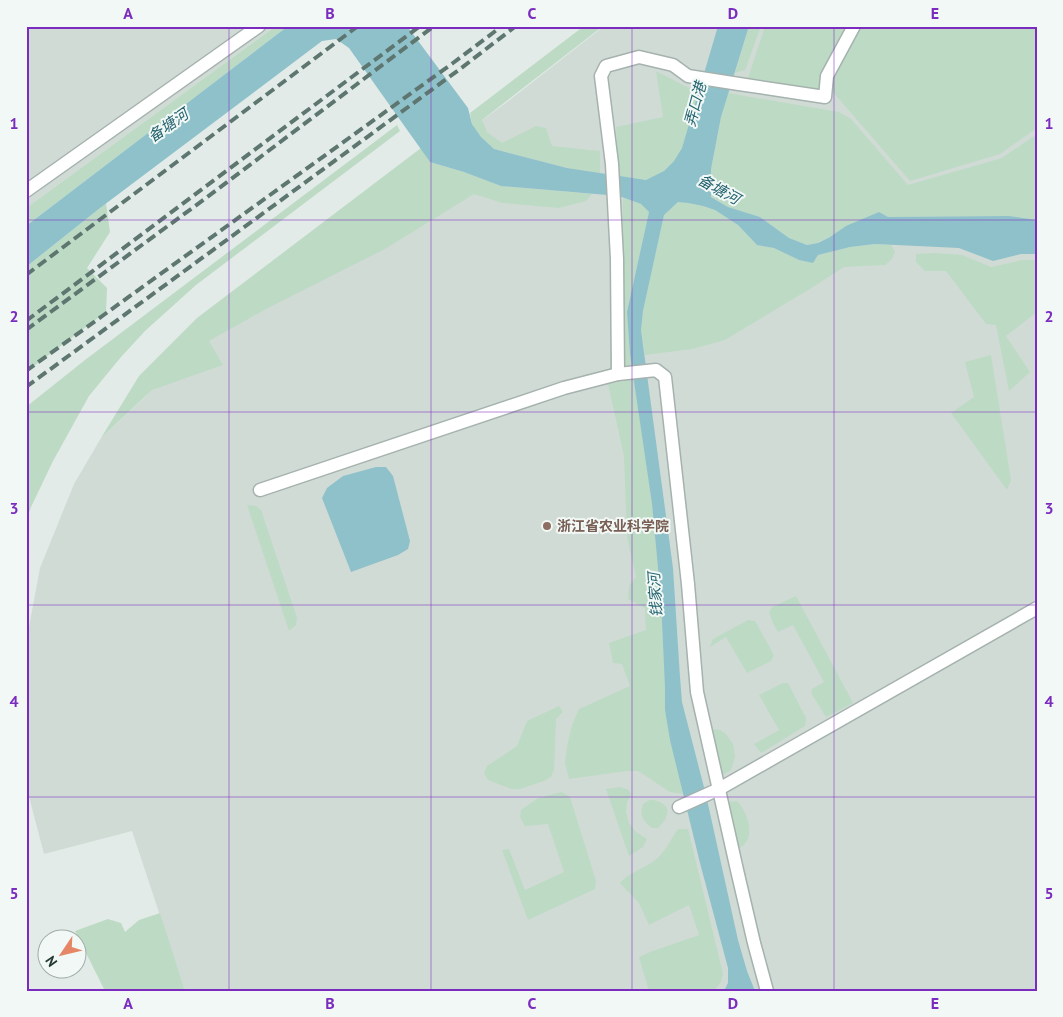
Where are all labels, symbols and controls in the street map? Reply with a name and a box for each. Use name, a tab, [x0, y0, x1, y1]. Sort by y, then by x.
text: A	[123, 3, 133, 23]
text: B	[325, 3, 335, 23]
text: C	[528, 3, 537, 23]
text: D	[728, 3, 738, 23]
text: E	[931, 3, 939, 23]
water label: 弄口港	[680, 78, 711, 128]
water label: 备塘河	[144, 103, 194, 146]
text: 1	[9, 113, 19, 133]
text: 1	[1044, 113, 1054, 133]
water label: 备塘河	[695, 170, 746, 210]
text: 2	[9, 306, 19, 326]
text: 2	[1044, 306, 1054, 326]
text: 3	[9, 498, 19, 518]
text: 3	[1044, 498, 1054, 518]
place label: 浙江省农业科学院	[557, 517, 669, 535]
marker: 浙江省农业科学院	[541, 520, 553, 532]
water label: 钱家河	[644, 569, 666, 618]
text: 4	[9, 691, 19, 711]
text: 4	[1044, 691, 1054, 711]
text: 5	[9, 883, 19, 903]
text: 5	[1044, 883, 1054, 903]
north arrow	[38, 930, 88, 980]
text: N	[41, 953, 61, 970]
text: A	[123, 993, 133, 1013]
text: B	[325, 993, 335, 1013]
text: C	[528, 993, 537, 1013]
text: D	[728, 993, 738, 1013]
text: E	[931, 993, 939, 1013]

